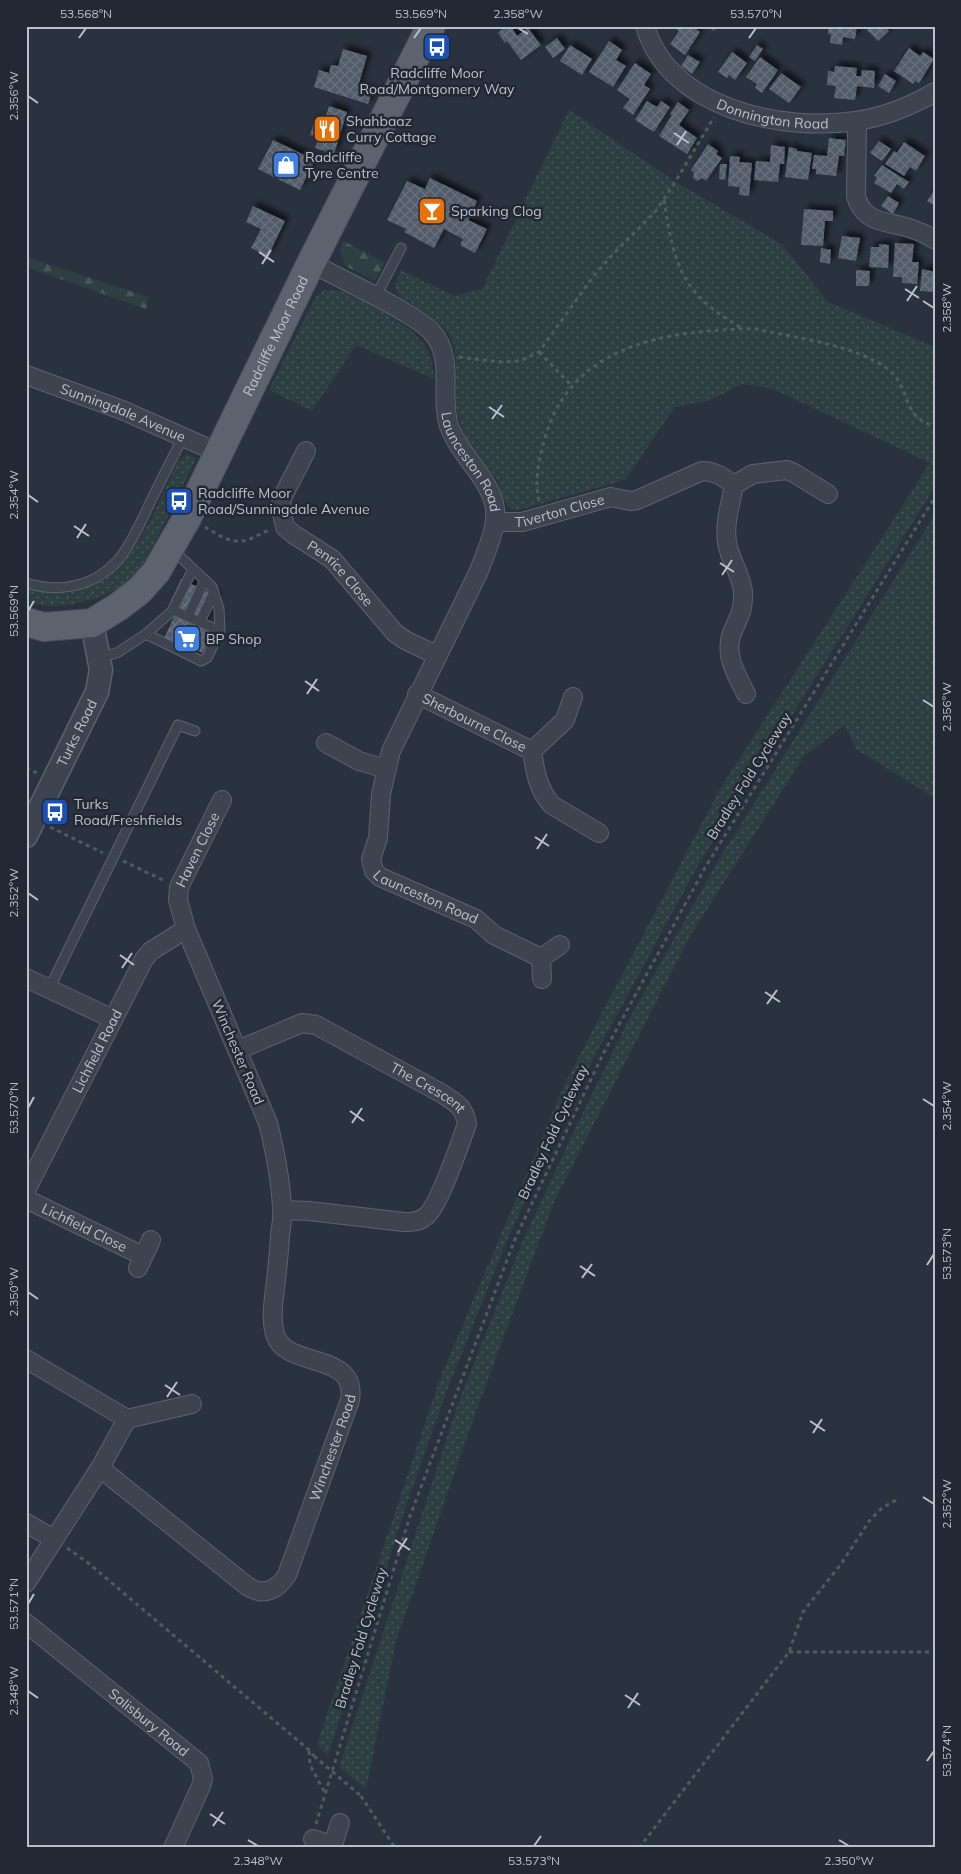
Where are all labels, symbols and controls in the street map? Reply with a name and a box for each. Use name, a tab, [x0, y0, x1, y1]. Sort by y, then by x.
text: 53.568°N	[60, 6, 112, 21]
text: 53.569°N	[395, 6, 447, 21]
text: 2.358°W	[493, 6, 543, 21]
text: 53.570°N	[730, 6, 782, 21]
bus stop icon: Radcliffe Moor Road/Montgomery Way	[422, 32, 452, 62]
place label: Radcliffe Moor Road/Montgomery Way	[360, 64, 515, 98]
text: 2.356°W	[6, 71, 21, 121]
street label: Donnington Road	[714, 95, 829, 133]
place label: Shahbaaz Curry Cottage	[346, 112, 436, 146]
restaurant icon: Shahbaaz Curry Cottage	[312, 114, 342, 144]
place label: Radcliffe Tyre Centre	[305, 148, 379, 182]
shop icon: Radcliffe Tyre Centre	[271, 150, 301, 180]
bar icon: Sparking Clog	[417, 196, 447, 226]
place label: Sparking Clog	[451, 202, 542, 220]
street label: Radcliffe Moor Road	[239, 273, 312, 399]
text: 2.358°W	[939, 283, 954, 333]
street label: Sunningdale Avenue	[58, 379, 188, 446]
street label: Launceston Road	[437, 411, 504, 513]
text: 2.354°W	[6, 470, 21, 520]
place label: Radcliffe Moor Road/Sunningdale Avenue	[198, 484, 370, 518]
bus stop icon: Radcliffe Moor Road/Sunningdale Avenue	[164, 486, 194, 516]
street label: Tiverton Close	[515, 490, 606, 531]
street label: Penrice Close	[304, 537, 377, 610]
text: 53.569°N	[6, 585, 21, 637]
supermarket icon: BP Shop	[172, 624, 202, 654]
place label: BP Shop	[206, 630, 262, 648]
text: 2.356°W	[939, 682, 954, 732]
street label: Sherbourne Close	[419, 689, 530, 756]
street label: Turks Road	[53, 696, 101, 769]
street label: Bradley Fold Cycleway	[703, 709, 796, 843]
place label: Turks Road/Freshfields	[74, 795, 182, 829]
bus stop icon: Turks Road/Freshfields	[40, 797, 70, 827]
street label: Haven Close	[171, 809, 224, 890]
street label: Launceston Road	[369, 866, 481, 928]
text: 2.352°W	[6, 868, 21, 918]
street label: Winchester Road	[208, 997, 268, 1107]
street label: Lichfield Road	[68, 1006, 126, 1096]
street label: The Crescent	[387, 1058, 470, 1116]
street label: Bradley Fold Cycleway	[514, 1061, 592, 1202]
text: 2.354°W	[939, 1081, 954, 1131]
text: 53.570°N	[6, 1082, 21, 1134]
street label: Lichfield Close	[39, 1199, 130, 1256]
text: 53.573°N	[939, 1228, 954, 1280]
text: 2.350°W	[6, 1267, 21, 1317]
street label: Winchester Road	[305, 1393, 360, 1504]
text: 2.352°W	[939, 1479, 954, 1529]
street label: Bradley Fold Cycleway	[331, 1565, 391, 1711]
text: 53.571°N	[6, 1578, 21, 1630]
text: 2.348°W	[6, 1666, 21, 1716]
street label: Salisbury Road	[105, 1685, 193, 1760]
text: 53.574°N	[939, 1725, 954, 1777]
text: 2.348°W	[233, 1853, 283, 1868]
text: 53.573°N	[508, 1853, 560, 1868]
text: 2.350°W	[824, 1853, 874, 1868]

